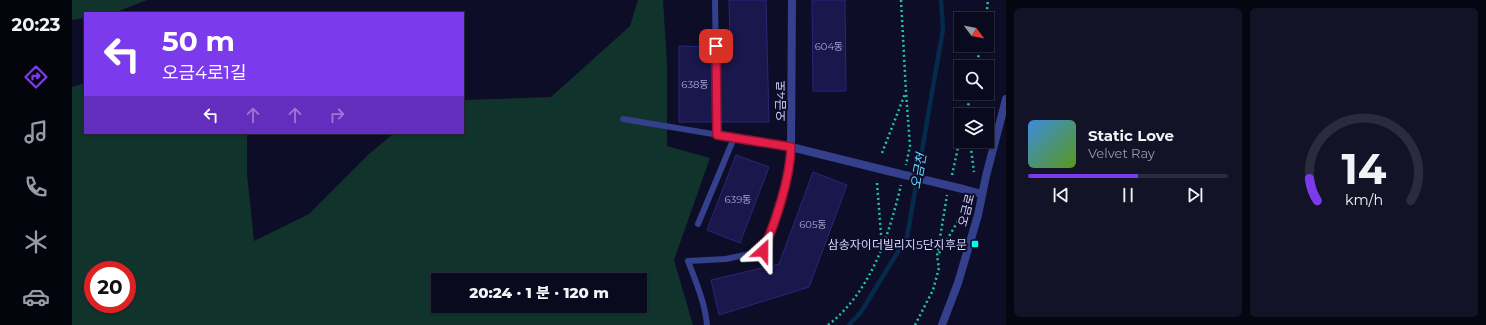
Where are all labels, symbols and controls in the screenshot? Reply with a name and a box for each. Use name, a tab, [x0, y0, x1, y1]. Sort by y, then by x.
north arrow	[954, 12, 994, 52]
map controls	[954, 12, 994, 148]
text: 20:23	[12, 14, 60, 36]
text: 50 m	[162, 24, 235, 58]
icon: left	[96, 28, 148, 80]
pin	[699, 29, 733, 63]
icon: arrive	[705, 35, 727, 57]
house number: 604동	[815, 40, 843, 53]
button: search	[954, 60, 994, 100]
text: 오금4로1길	[162, 62, 247, 84]
icon: directions	[22, 63, 50, 91]
house number: 638동	[681, 78, 709, 91]
street label: 오금4로	[773, 80, 788, 122]
icon: left	[200, 104, 222, 126]
icon: ahead	[242, 104, 264, 126]
icon: ahead	[284, 104, 306, 126]
icon: right	[326, 104, 348, 126]
button: layers	[954, 108, 994, 148]
icon: music	[22, 118, 50, 146]
text: Static Love	[1088, 126, 1174, 145]
text: 14	[1342, 143, 1387, 193]
text: Velvet Ray	[1088, 145, 1155, 161]
water label: 오금천	[907, 151, 929, 190]
icon: phone	[22, 173, 50, 201]
icon: previous	[1050, 184, 1072, 206]
icon: pause	[1117, 184, 1139, 206]
icon: next	[1184, 184, 1206, 206]
text: km/h	[1345, 190, 1383, 208]
street label: 오금로	[955, 192, 977, 228]
house number: 639동	[724, 193, 752, 206]
house number: 605동	[799, 218, 827, 231]
icon: climate	[22, 228, 50, 256]
position arrow	[742, 230, 784, 272]
place label: 삼송자이더빌리지5단지후문	[828, 237, 967, 252]
marker: 삼송자이더빌리지5단지후문	[970, 239, 980, 249]
speed limit sign: 20	[84, 261, 136, 313]
icon: car	[22, 283, 50, 311]
text: 20:24 · 1 분 · 120 m	[469, 283, 609, 302]

